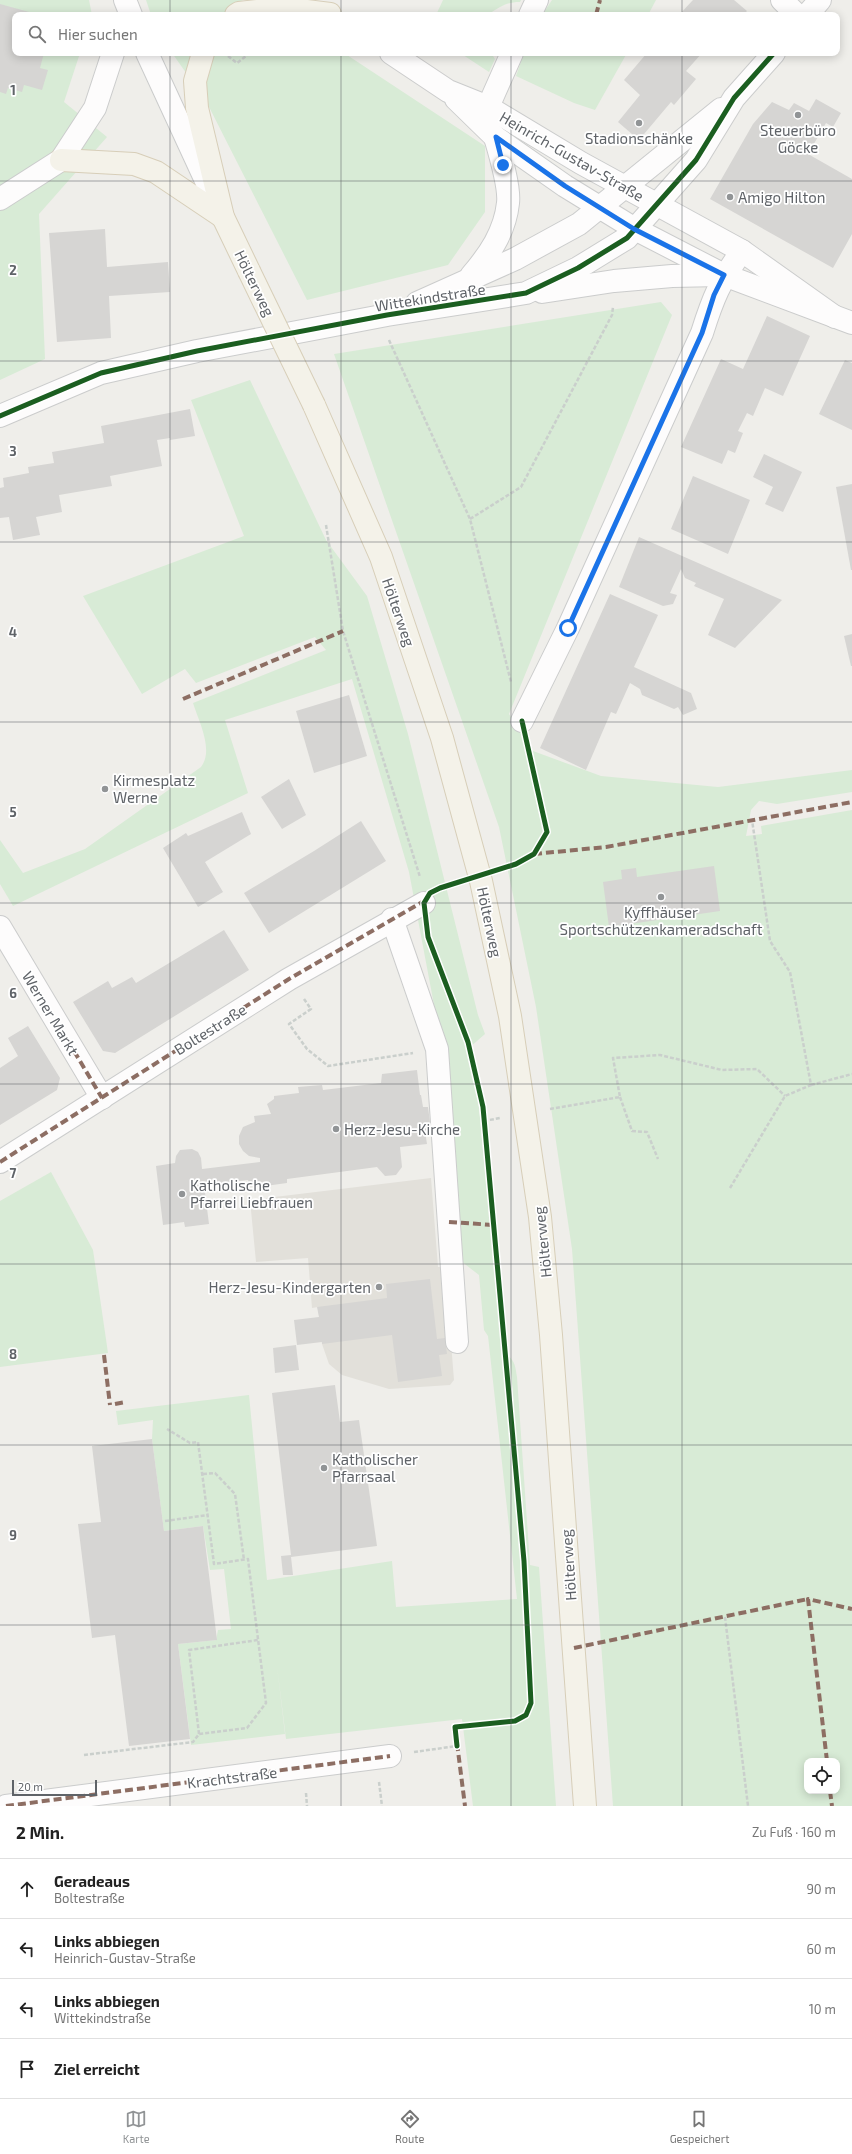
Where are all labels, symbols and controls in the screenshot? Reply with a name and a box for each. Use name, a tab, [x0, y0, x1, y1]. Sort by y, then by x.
search box	[12, 12, 840, 56]
icon: search	[26, 23, 48, 45]
text: Hier suchen	[58, 25, 138, 43]
text: 1	[10, 82, 16, 98]
street label: Heinrich-Gustav-Straße	[497, 107, 647, 205]
marker: Steuerbüro Göcke	[793, 110, 803, 120]
marker: Stadionschänke	[634, 118, 644, 128]
place label: Steuerbüro Göcke	[760, 121, 836, 156]
place label: Stadionschänke	[585, 129, 693, 147]
route end	[494, 156, 512, 174]
place label: Amigo Hilton	[738, 188, 825, 206]
marker: Amigo Hilton	[725, 192, 735, 202]
street label: Hölterweg	[231, 247, 279, 320]
text: 2	[9, 262, 17, 278]
street label: Wittekindstraße	[373, 279, 487, 315]
text: 3	[9, 443, 17, 459]
street label: Hölterweg	[379, 575, 419, 649]
route start	[559, 619, 577, 637]
text: 4	[9, 624, 17, 640]
place label: Kirmesplatz Werne	[113, 771, 195, 806]
marker: Kirmesplatz Werne	[100, 784, 110, 794]
text: 5	[9, 804, 17, 820]
street label: Hölterweg	[474, 885, 506, 959]
marker: Kyffhäuser Sportschützenkameradschaft	[656, 892, 666, 902]
place label: Kyffhäuser Sportschützenkameradschaft	[560, 903, 763, 938]
street label: Werner Markt	[19, 968, 83, 1058]
text: 6	[9, 985, 17, 1001]
street label: Boltestraße	[171, 1000, 249, 1058]
place label: Herz-Jesu-Kirche	[344, 1120, 460, 1138]
marker: Herz-Jesu-Kirche	[331, 1124, 341, 1134]
text: 7	[10, 1165, 17, 1181]
place label: Katholische Pfarrei Liebfrauen	[190, 1176, 313, 1211]
marker: Katholische Pfarrei Liebfrauen	[177, 1189, 187, 1199]
street label: Hölterweg	[529, 1205, 555, 1278]
place label: Herz-Jesu-Kindergarten	[208, 1278, 371, 1296]
marker: Herz-Jesu-Kindergarten	[374, 1282, 384, 1292]
text: 8	[9, 1346, 17, 1362]
place label: Katholischer Pfarrsaal	[332, 1450, 418, 1485]
marker: Katholischer Pfarrsaal	[319, 1463, 329, 1473]
text: 9	[9, 1527, 17, 1543]
street label: Hölterweg	[556, 1528, 579, 1601]
map controls	[804, 1758, 840, 1794]
button: locate	[804, 1758, 840, 1794]
street label: Krachtstraße	[186, 1763, 278, 1791]
scale bar	[12, 1778, 97, 1797]
text: 20 m	[18, 1780, 43, 1793]
text: 2 Min.	[16, 1822, 64, 1842]
text: Zu Fuß · 160 m	[752, 1824, 836, 1840]
text: Geradeaus	[54, 1872, 130, 1890]
icon: ahead	[16, 1878, 38, 1900]
text: 90 m	[806, 1881, 836, 1897]
text: Boltestraße	[54, 1890, 125, 1906]
text: Links abbiegen	[54, 1932, 160, 1950]
icon: left	[16, 1938, 38, 1960]
text: 60 m	[806, 1941, 836, 1957]
text: Heinrich-Gustav-Straße	[54, 1950, 196, 1966]
text: Links abbiegen	[54, 1992, 160, 2010]
icon: left	[16, 1998, 38, 2020]
text: 10 m	[809, 2001, 836, 2017]
text: Wittekindstraße	[54, 2010, 151, 2026]
icon: arrive	[16, 2058, 38, 2080]
text: Ziel erreicht	[54, 2060, 140, 2078]
tab: Karte	[123, 2108, 150, 2145]
tab: Route	[395, 2108, 424, 2145]
tab: Gespeichert	[670, 2108, 729, 2145]

